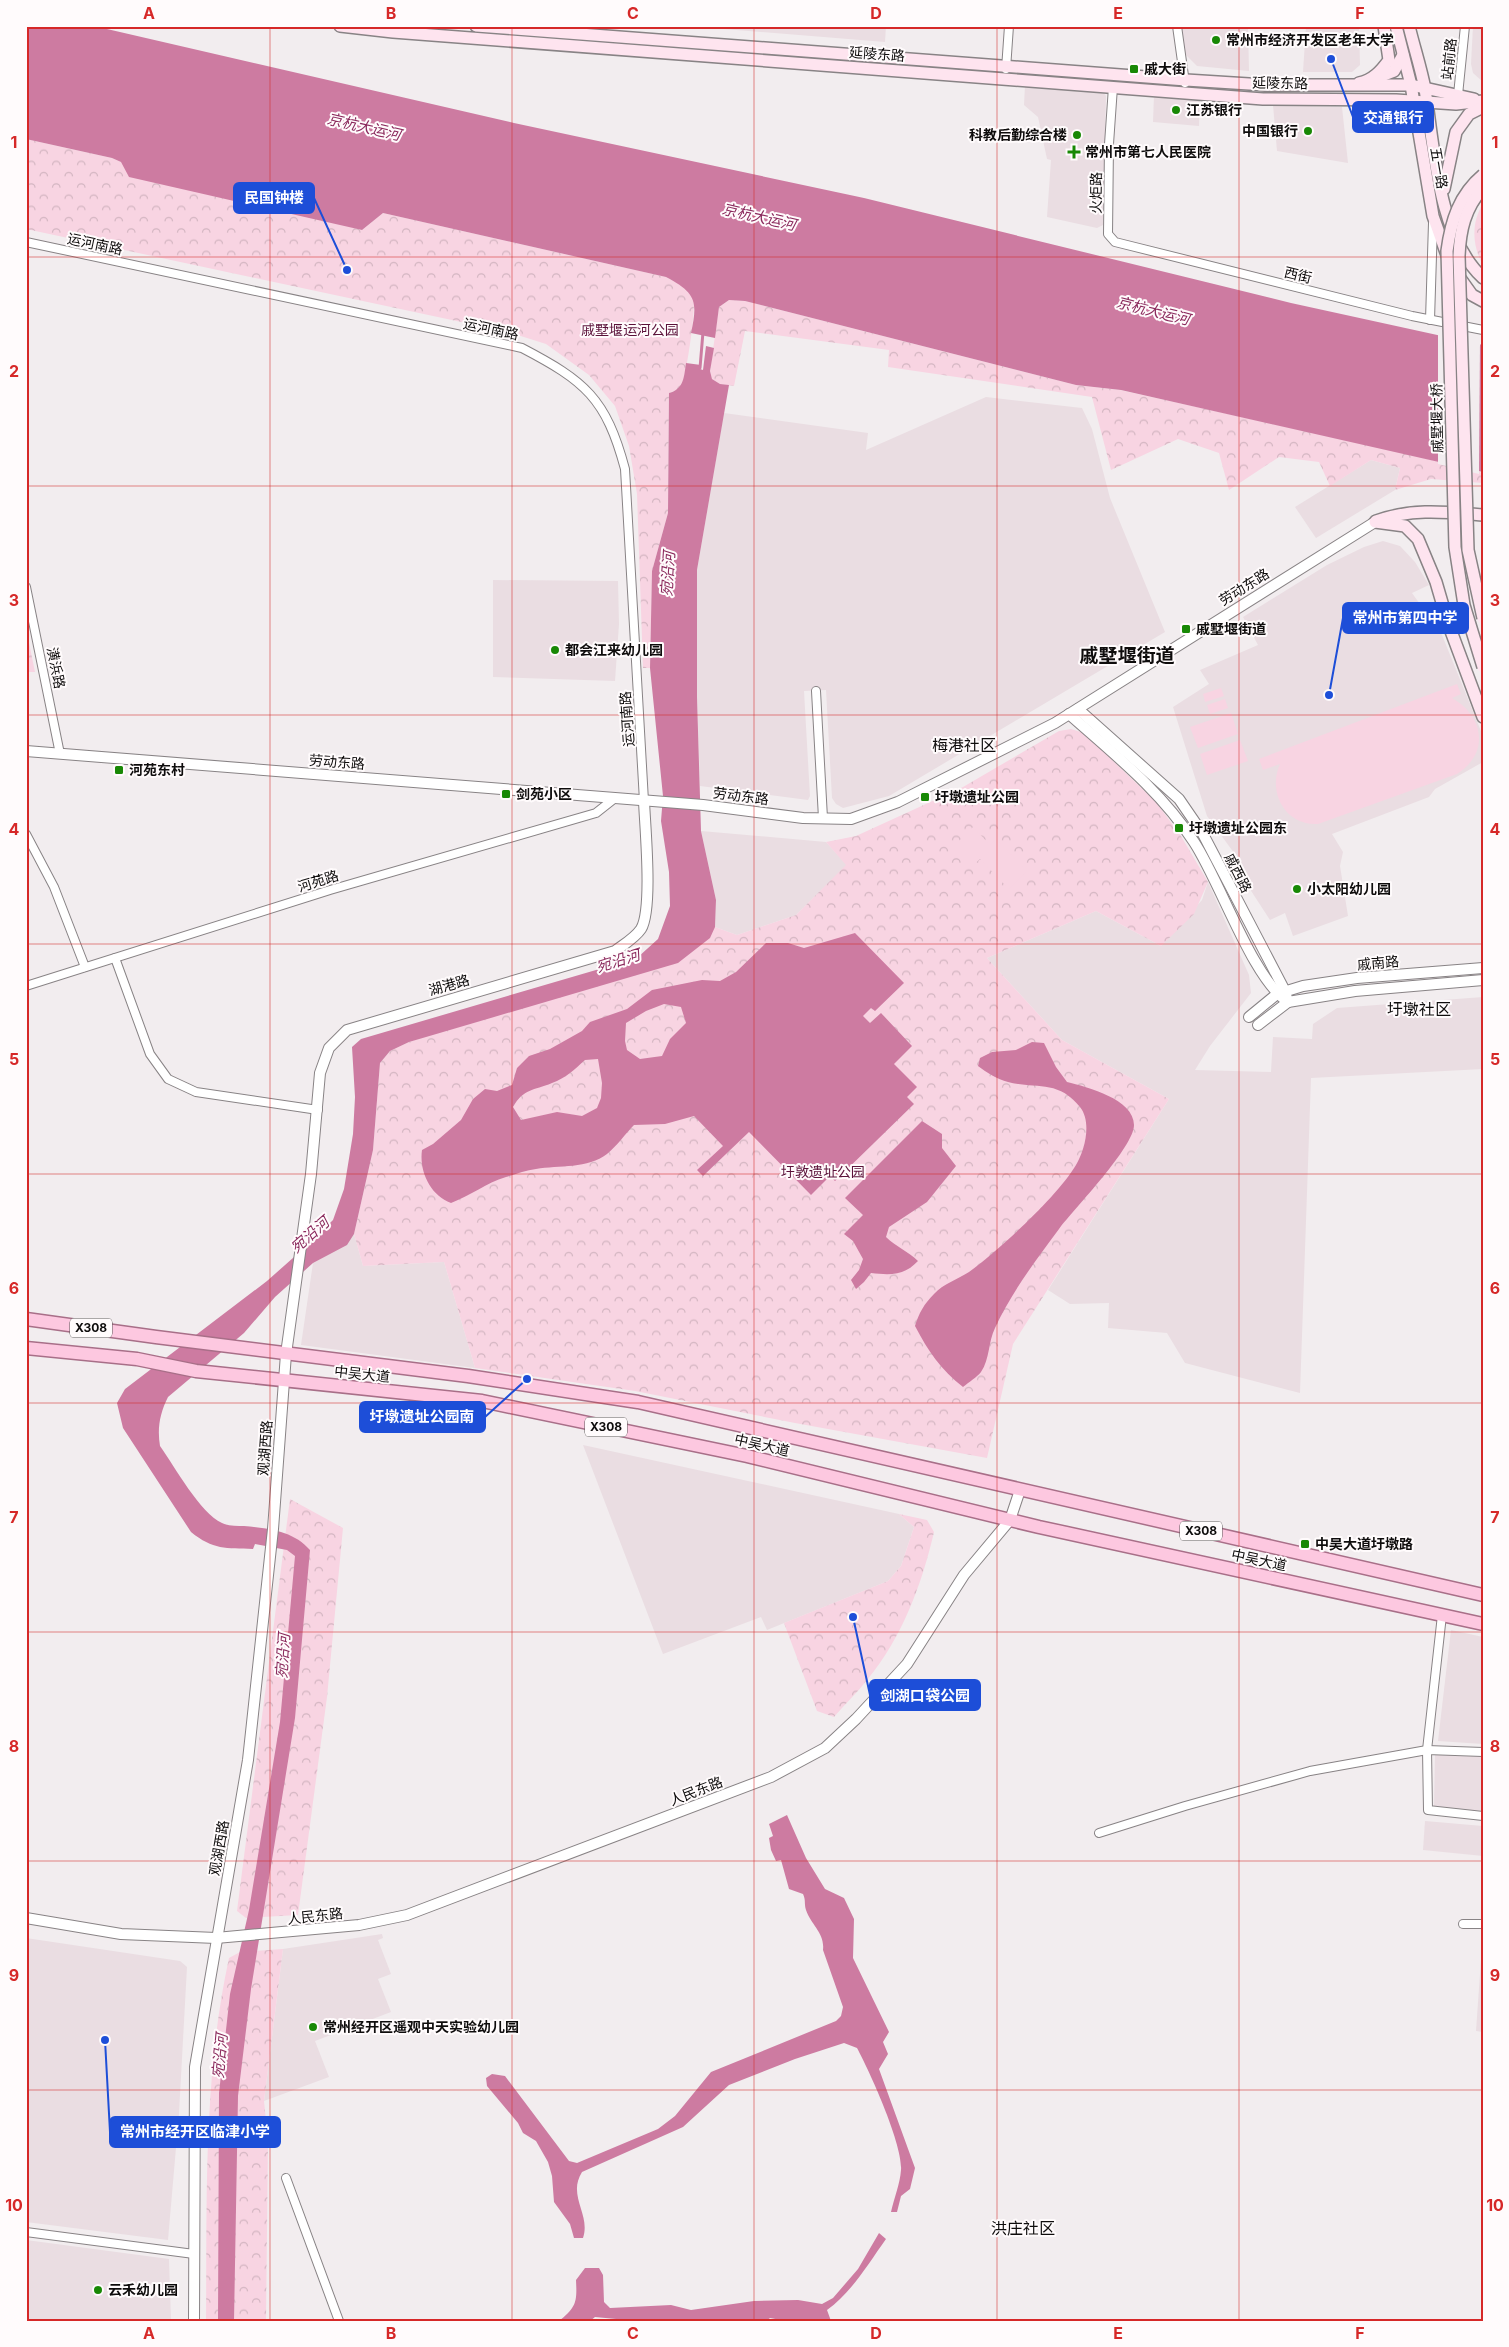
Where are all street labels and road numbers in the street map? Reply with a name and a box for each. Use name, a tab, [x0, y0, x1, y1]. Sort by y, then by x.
street label: 站前路	[1438, 37, 1459, 81]
street label: 延陵东路	[849, 43, 906, 64]
street label: 延陵东路	[1252, 74, 1308, 91]
street label: 五一路	[1427, 146, 1452, 190]
street label: 火炬路	[1087, 172, 1104, 214]
street label: 运河南路	[66, 229, 124, 258]
street label: 西街	[1282, 263, 1314, 286]
street label: 运河南路	[462, 314, 520, 343]
street label: 戚墅堰大桥	[1427, 383, 1446, 453]
street label: 劳动东路	[1215, 565, 1272, 609]
street label: 潢浜路	[44, 646, 69, 690]
street label: 运河南路	[616, 691, 637, 748]
street label: 劳动东路	[309, 751, 366, 772]
street label: 劳动东路	[712, 784, 770, 807]
street label: 戚西路	[1221, 850, 1256, 895]
street label: 河苑路	[295, 866, 340, 895]
street label: 戚南路	[1356, 952, 1400, 973]
street label: 湖港路	[426, 971, 471, 998]
road number: X308	[70, 1319, 112, 1338]
street label: 中吴大道	[333, 1362, 391, 1385]
road number: X308	[585, 1418, 627, 1436]
street label: 观湖西路	[254, 1419, 275, 1476]
street label: 中吴大道	[733, 1430, 791, 1459]
road number: X308	[1180, 1522, 1222, 1540]
street label: 中吴大道	[1230, 1545, 1288, 1574]
street label: 人民东路	[667, 1773, 725, 1809]
street label: 观湖西路	[205, 1819, 232, 1877]
street label: 人民东路	[286, 1904, 344, 1927]

